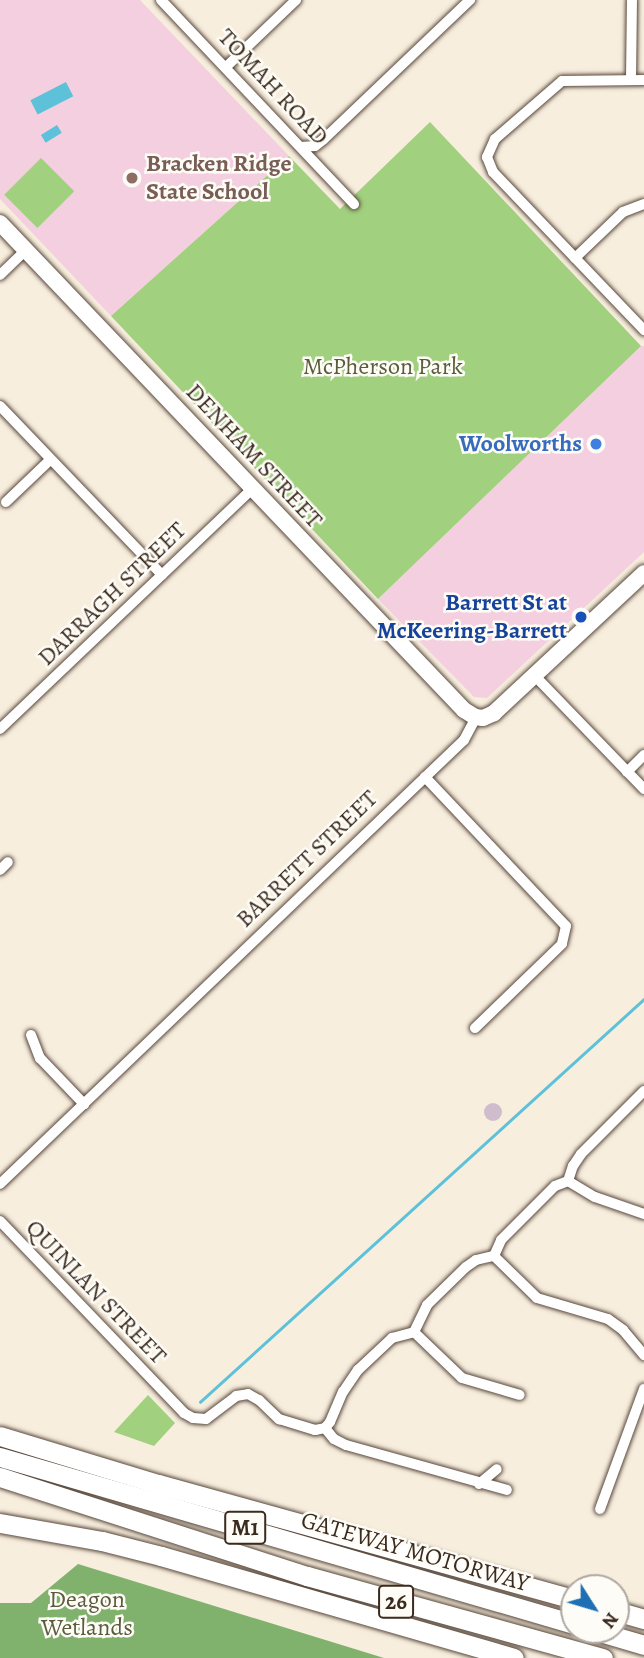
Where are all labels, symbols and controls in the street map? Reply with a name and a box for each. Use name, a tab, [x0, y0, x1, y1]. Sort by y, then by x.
street label: TOMAH ROAD	[212, 23, 334, 151]
place label: Bracken Ridge State School	[146, 150, 291, 206]
marker: Bracken Ridge State School	[124, 170, 140, 186]
park label: McPherson Park	[303, 353, 463, 381]
street label: DENHAM STREET	[180, 378, 328, 534]
place label: Woolworths	[459, 430, 582, 458]
marker: Woolworths	[588, 436, 604, 452]
street label: DARRAGH STREET	[32, 516, 192, 672]
place label: Barrett St at McKeering-Barrett	[377, 589, 567, 645]
marker: Barrett St at McKeering-Barrett	[573, 609, 589, 625]
street label: BARRETT STREET	[230, 784, 384, 934]
street label: QUINLAN STREET	[20, 1214, 172, 1370]
street label: GATEWAY MOTORWAY	[298, 1506, 532, 1598]
road number: M1	[224, 1508, 266, 1548]
north arrow	[560, 1574, 630, 1644]
road number: 26	[377, 1582, 415, 1622]
park label: Deagon Wetlands	[41, 1586, 133, 1642]
text: N	[596, 1607, 625, 1634]

